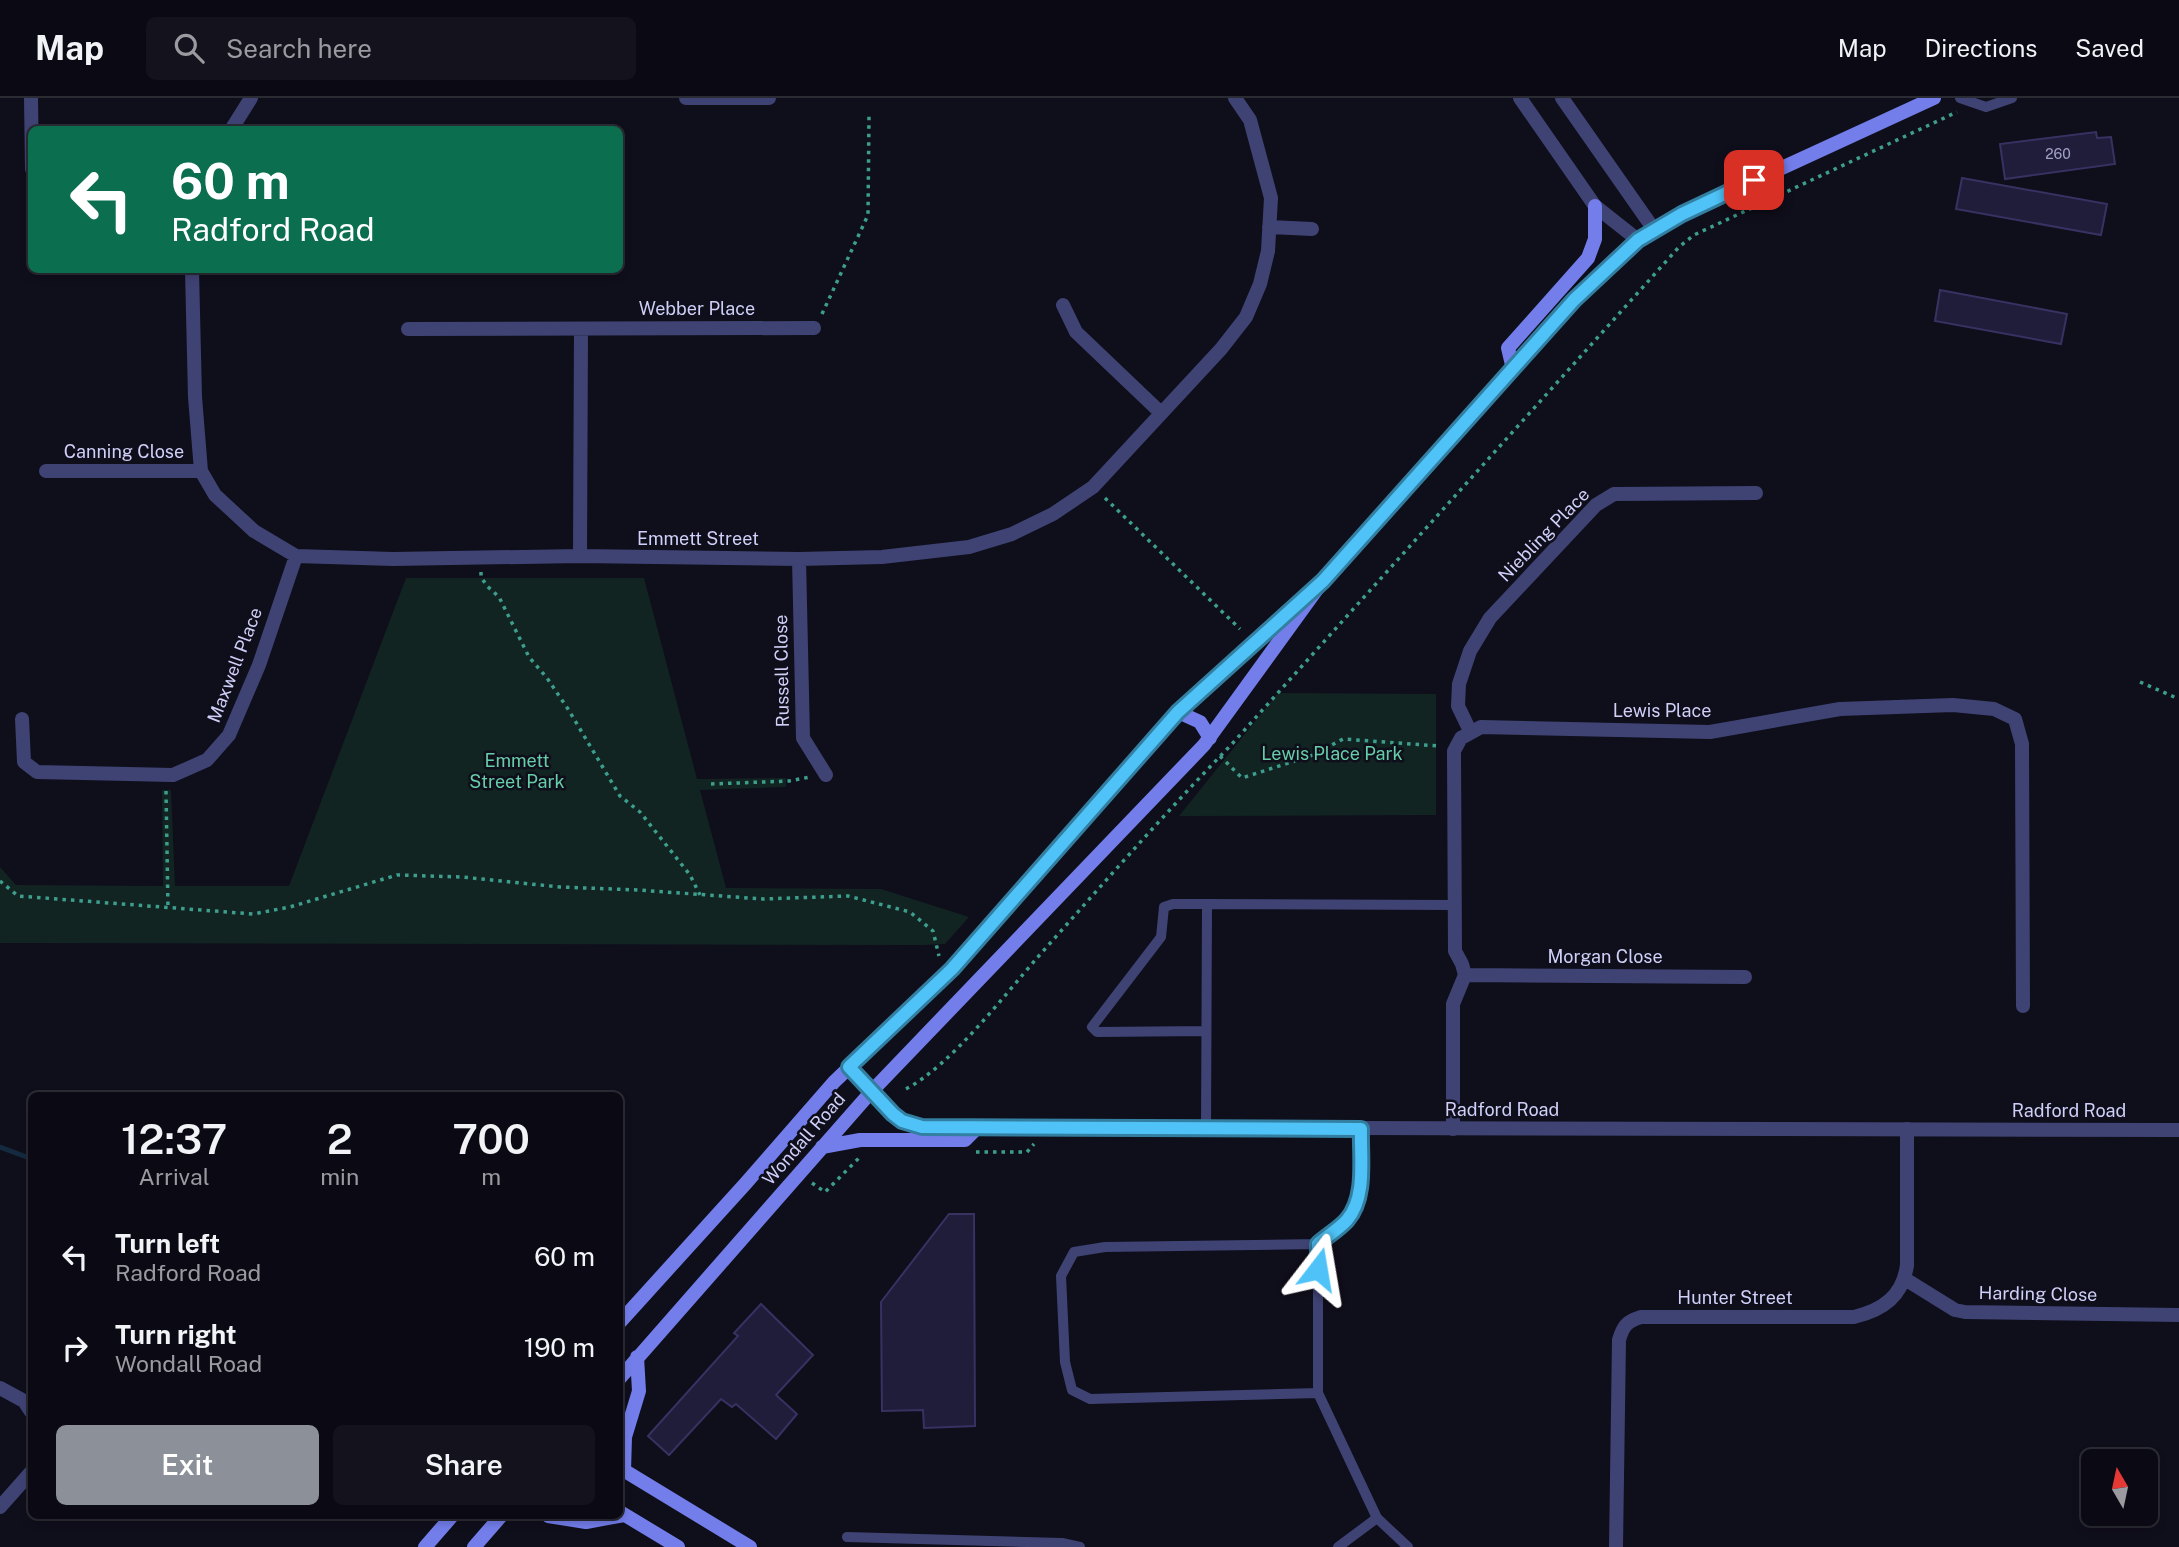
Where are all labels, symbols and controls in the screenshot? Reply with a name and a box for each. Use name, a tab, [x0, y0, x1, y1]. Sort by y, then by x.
search box	[146, 17, 636, 80]
text: Map	[35, 29, 104, 67]
icon: search	[170, 29, 208, 67]
text: Search here	[226, 33, 372, 64]
text: Map	[1838, 34, 1887, 62]
text: Directions	[1925, 34, 2037, 62]
text: Saved	[2075, 34, 2144, 62]
house number: 260	[2045, 146, 2071, 162]
pin	[1724, 150, 1784, 210]
text: 60 m	[171, 152, 290, 210]
icon: left	[56, 154, 147, 245]
icon: arrive	[1735, 161, 1773, 199]
text: Radford Road	[171, 211, 375, 248]
street label: Webber Place	[639, 298, 755, 319]
street label: Canning Close	[64, 441, 184, 462]
street label: Niebling Place	[1494, 484, 1593, 586]
street label: Emmett Street	[637, 528, 759, 549]
street label: Maxwell Place	[203, 604, 266, 725]
street label: Russell Close	[770, 614, 793, 728]
street label: Lewis Place	[1613, 700, 1711, 721]
park label: Lewis Place Park	[1261, 743, 1403, 764]
park label: Emmett Street Park	[469, 750, 565, 792]
street label: Morgan Close	[1547, 946, 1663, 967]
street label: Wondall Road	[758, 1088, 849, 1189]
street label: Radford Road	[1445, 1099, 1559, 1120]
street label: Radford Road	[2012, 1100, 2126, 1121]
text: 12:37	[121, 1114, 227, 1163]
text: 2	[327, 1114, 353, 1163]
text: 700	[452, 1114, 530, 1163]
text: Arrival	[139, 1163, 210, 1190]
text: min	[320, 1163, 359, 1190]
text: m	[481, 1163, 501, 1190]
text: Turn left	[115, 1228, 220, 1259]
position arrow	[1281, 1232, 1355, 1306]
icon: left	[56, 1238, 94, 1276]
text: 60 m	[534, 1241, 595, 1272]
text: Radford Road	[115, 1259, 261, 1286]
street label: Harding Close	[1978, 1282, 2098, 1305]
street label: Hunter Street	[1677, 1287, 1793, 1308]
text: Turn right	[115, 1319, 237, 1350]
icon: right	[56, 1329, 94, 1367]
text: 190 m	[524, 1332, 595, 1363]
text: Wondall Road	[115, 1350, 262, 1377]
button: Exit	[56, 1425, 319, 1505]
button: Share	[333, 1425, 595, 1505]
north arrow	[2081, 1449, 2158, 1526]
map controls	[2081, 1449, 2158, 1526]

